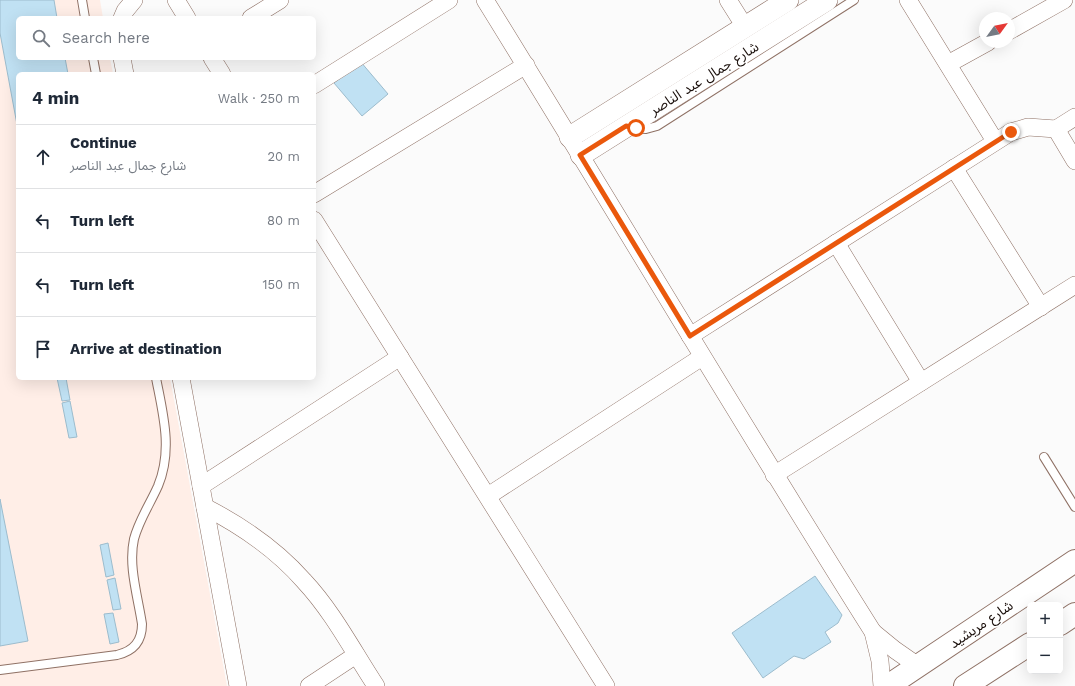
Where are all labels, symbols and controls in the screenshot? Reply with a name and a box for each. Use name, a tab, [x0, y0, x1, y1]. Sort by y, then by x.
north arrow	[979, 12, 1015, 48]
search box	[16, 16, 316, 60]
icon: search	[30, 27, 52, 49]
text: Search here	[62, 29, 150, 47]
street label: شارع جمال عبد الناصر	[646, 38, 763, 121]
text: 4 min	[32, 88, 79, 108]
text: Walk · 250 m	[218, 91, 300, 106]
route start	[627, 119, 645, 137]
route end	[1002, 123, 1020, 141]
text: Continue	[70, 134, 137, 152]
icon: ahead	[32, 146, 54, 168]
text: 20 m	[268, 149, 300, 164]
text: شارع جمال عبد الناصر	[70, 158, 186, 173]
icon: left	[32, 210, 54, 232]
text: Turn left	[70, 212, 134, 230]
text: 80 m	[267, 213, 300, 228]
icon: left	[32, 274, 54, 296]
text: Turn left	[70, 276, 134, 294]
text: 150 m	[262, 277, 300, 292]
icon: arrive	[32, 338, 54, 360]
text: Arrive at destination	[70, 340, 222, 358]
street label: شارع مريشيد	[946, 597, 1018, 654]
map controls	[1027, 602, 1063, 674]
button: +	[1027, 602, 1063, 638]
button: −	[1027, 638, 1063, 674]

